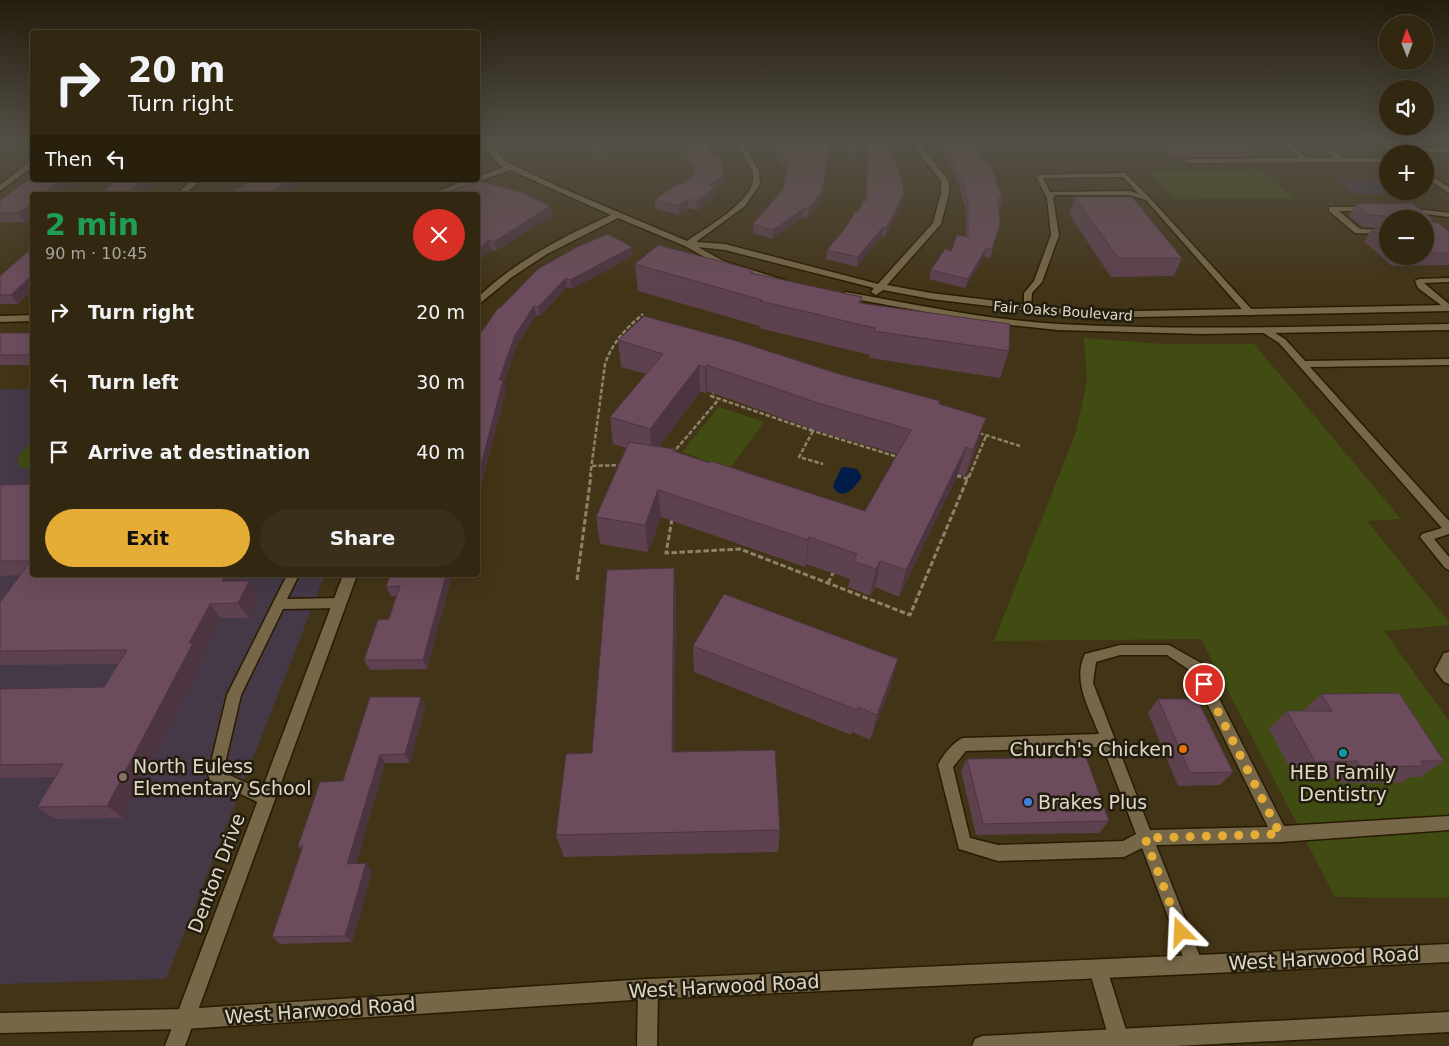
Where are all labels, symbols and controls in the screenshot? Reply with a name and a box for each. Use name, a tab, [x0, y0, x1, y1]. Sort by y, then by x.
north arrow	[1379, 15, 1434, 70]
map controls	[1379, 15, 1434, 265]
icon: right	[45, 50, 110, 115]
text: 20 m	[128, 50, 225, 90]
button: sound	[1379, 80, 1434, 135]
text: Turn right	[128, 91, 233, 116]
icon: left	[102, 145, 130, 173]
button: +	[1379, 145, 1434, 200]
text: Then	[45, 148, 92, 170]
text: 2 min	[45, 207, 139, 242]
button: close	[413, 209, 465, 261]
button: −	[1379, 210, 1434, 265]
text: 90 m · 10:45	[45, 244, 147, 263]
icon: right	[45, 298, 73, 326]
street label: Fair Oaks Boulevard	[993, 298, 1133, 324]
text: Turn right	[88, 301, 194, 323]
text: 20 m	[416, 301, 465, 323]
icon: left	[45, 368, 73, 396]
text: Turn left	[88, 371, 179, 393]
text: 30 m	[416, 371, 465, 393]
icon: arrive	[45, 438, 73, 466]
text: Arrive at destination	[88, 441, 310, 463]
text: 40 m	[416, 441, 465, 463]
button: Exit	[45, 509, 250, 567]
button: Share	[260, 509, 465, 567]
pin	[1183, 663, 1225, 705]
icon: arrive	[1190, 670, 1218, 698]
place label: Church's Chicken	[1010, 738, 1173, 760]
marker: Church's Chicken	[1177, 743, 1189, 755]
marker: HEB Family Dentistry	[1337, 747, 1349, 759]
place label: North Euless Elementary School	[133, 755, 311, 799]
place label: HEB Family Dentistry	[1290, 761, 1396, 805]
marker: North Euless Elementary School	[117, 771, 129, 783]
place label: Brakes Plus	[1038, 791, 1147, 813]
marker: Brakes Plus	[1022, 796, 1034, 808]
street label: Denton Drive	[183, 810, 249, 936]
position arrow	[1154, 905, 1206, 957]
street label: West Harwood Road	[1228, 942, 1420, 974]
street label: West Harwood Road	[628, 970, 820, 1002]
street label: West Harwood Road	[224, 992, 416, 1028]

